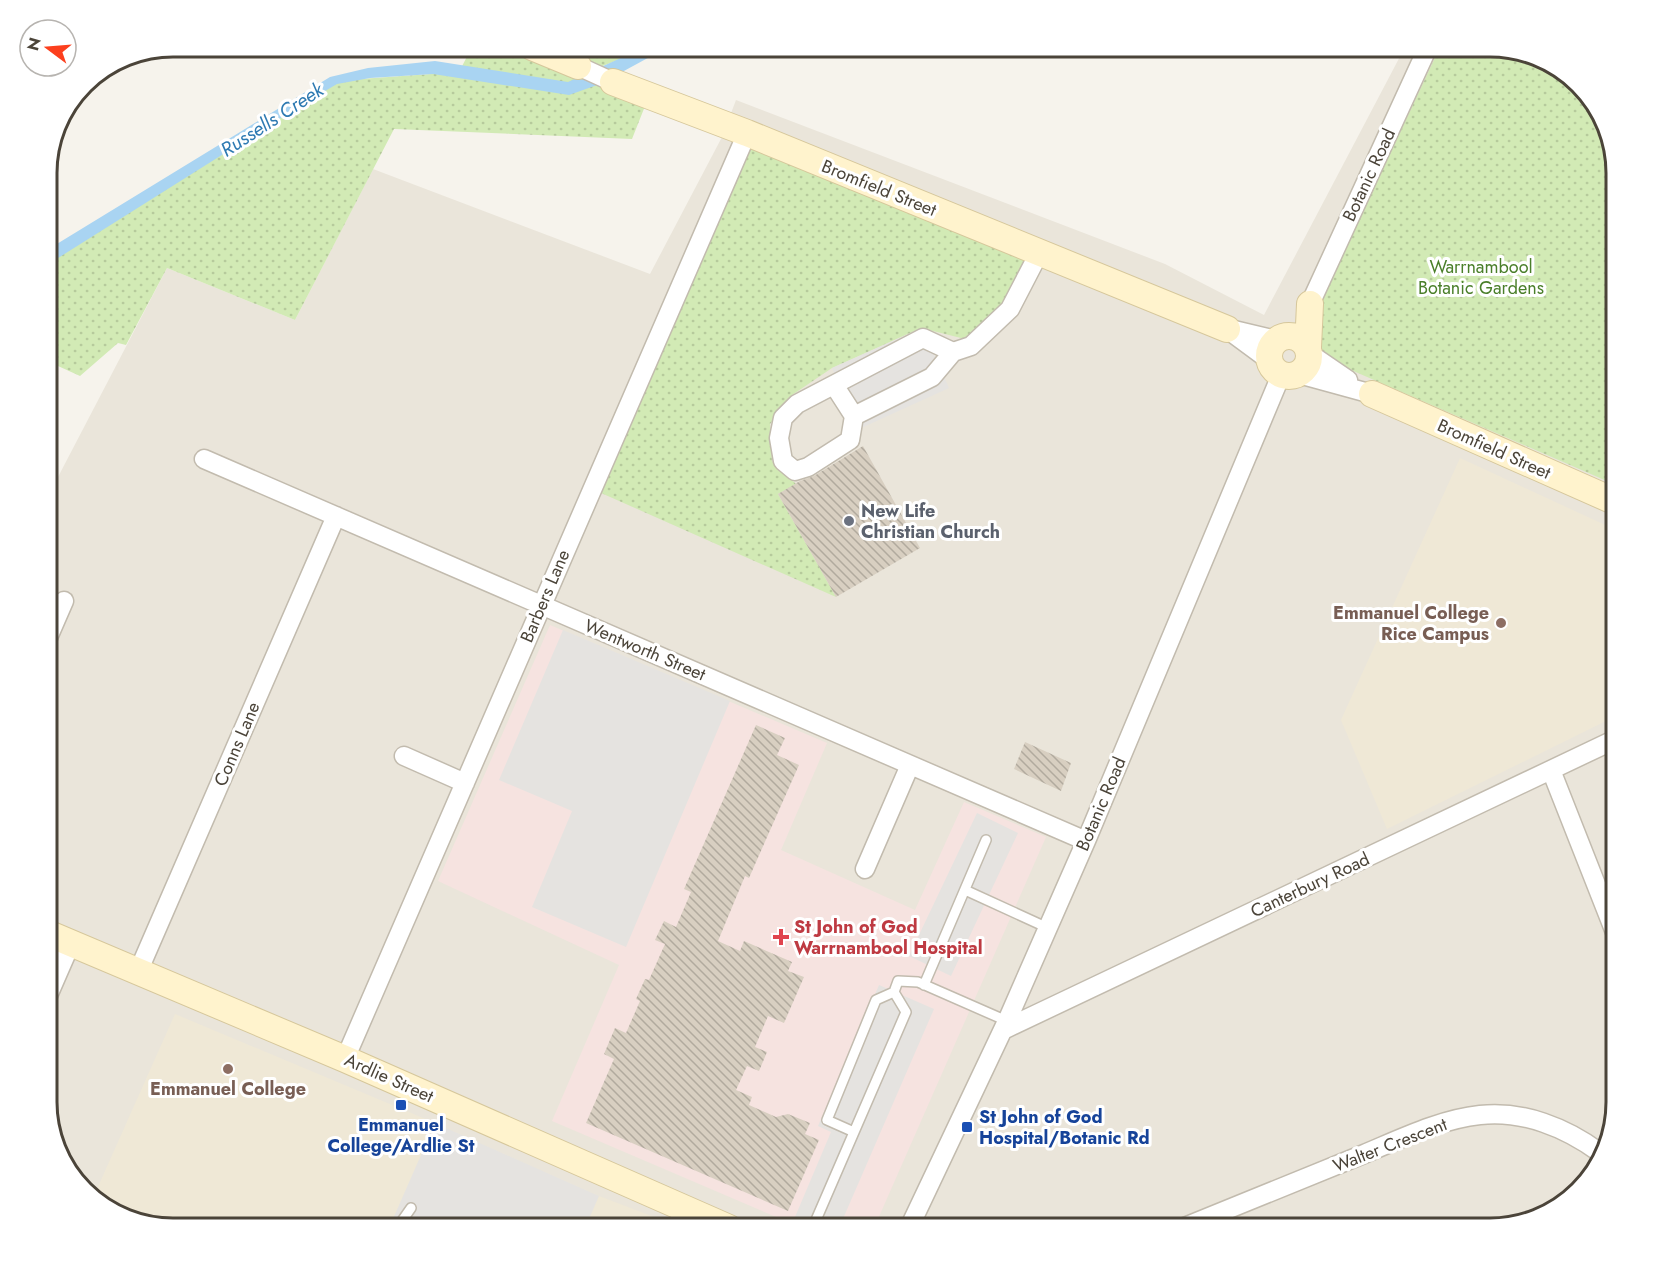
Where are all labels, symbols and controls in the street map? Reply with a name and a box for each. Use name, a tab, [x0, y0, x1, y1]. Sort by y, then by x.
north arrow	[18, 18, 78, 78]
text: N	[21, 35, 47, 53]
water label: Russells Creek	[215, 75, 330, 164]
street label: Botanic Road	[1336, 124, 1402, 226]
street label: Bromfield Street	[818, 153, 941, 223]
park label: Warrnambool Botanic Gardens	[1418, 254, 1544, 301]
street label: Bromfield Street	[1433, 412, 1555, 486]
place label: New Life Christian Church	[861, 498, 1000, 545]
marker: New Life Christian Church	[842, 514, 856, 528]
street label: Barbers Lane	[514, 545, 576, 647]
place label: Emmanuel College Rice Campus	[1333, 600, 1489, 647]
street label: Wentworth Street	[580, 613, 710, 688]
marker: Emmanuel College Rice Campus	[1494, 616, 1508, 630]
street label: Conns Lane	[208, 698, 266, 790]
street label: Botanic Road	[1070, 753, 1132, 855]
street label: Canterbury Road	[1246, 846, 1374, 924]
place label: St John of God Warrnambool Hospital	[794, 914, 983, 961]
marker: St John of God Warrnambool Hospital	[772, 928, 790, 946]
street label: Ardlie Street	[340, 1047, 438, 1109]
marker: Emmanuel College	[221, 1062, 235, 1076]
place label: Emmanuel College	[150, 1076, 306, 1102]
marker: Emmanuel College/Ardlie St	[394, 1098, 408, 1112]
place label: St John of God Hospital/Botanic Rd	[979, 1104, 1150, 1151]
street label: Walter Crescent	[1329, 1111, 1451, 1179]
place label: Emmanuel College/Ardlie St	[327, 1112, 475, 1159]
marker: St John of God Hospital/Botanic Rd	[960, 1120, 974, 1134]

